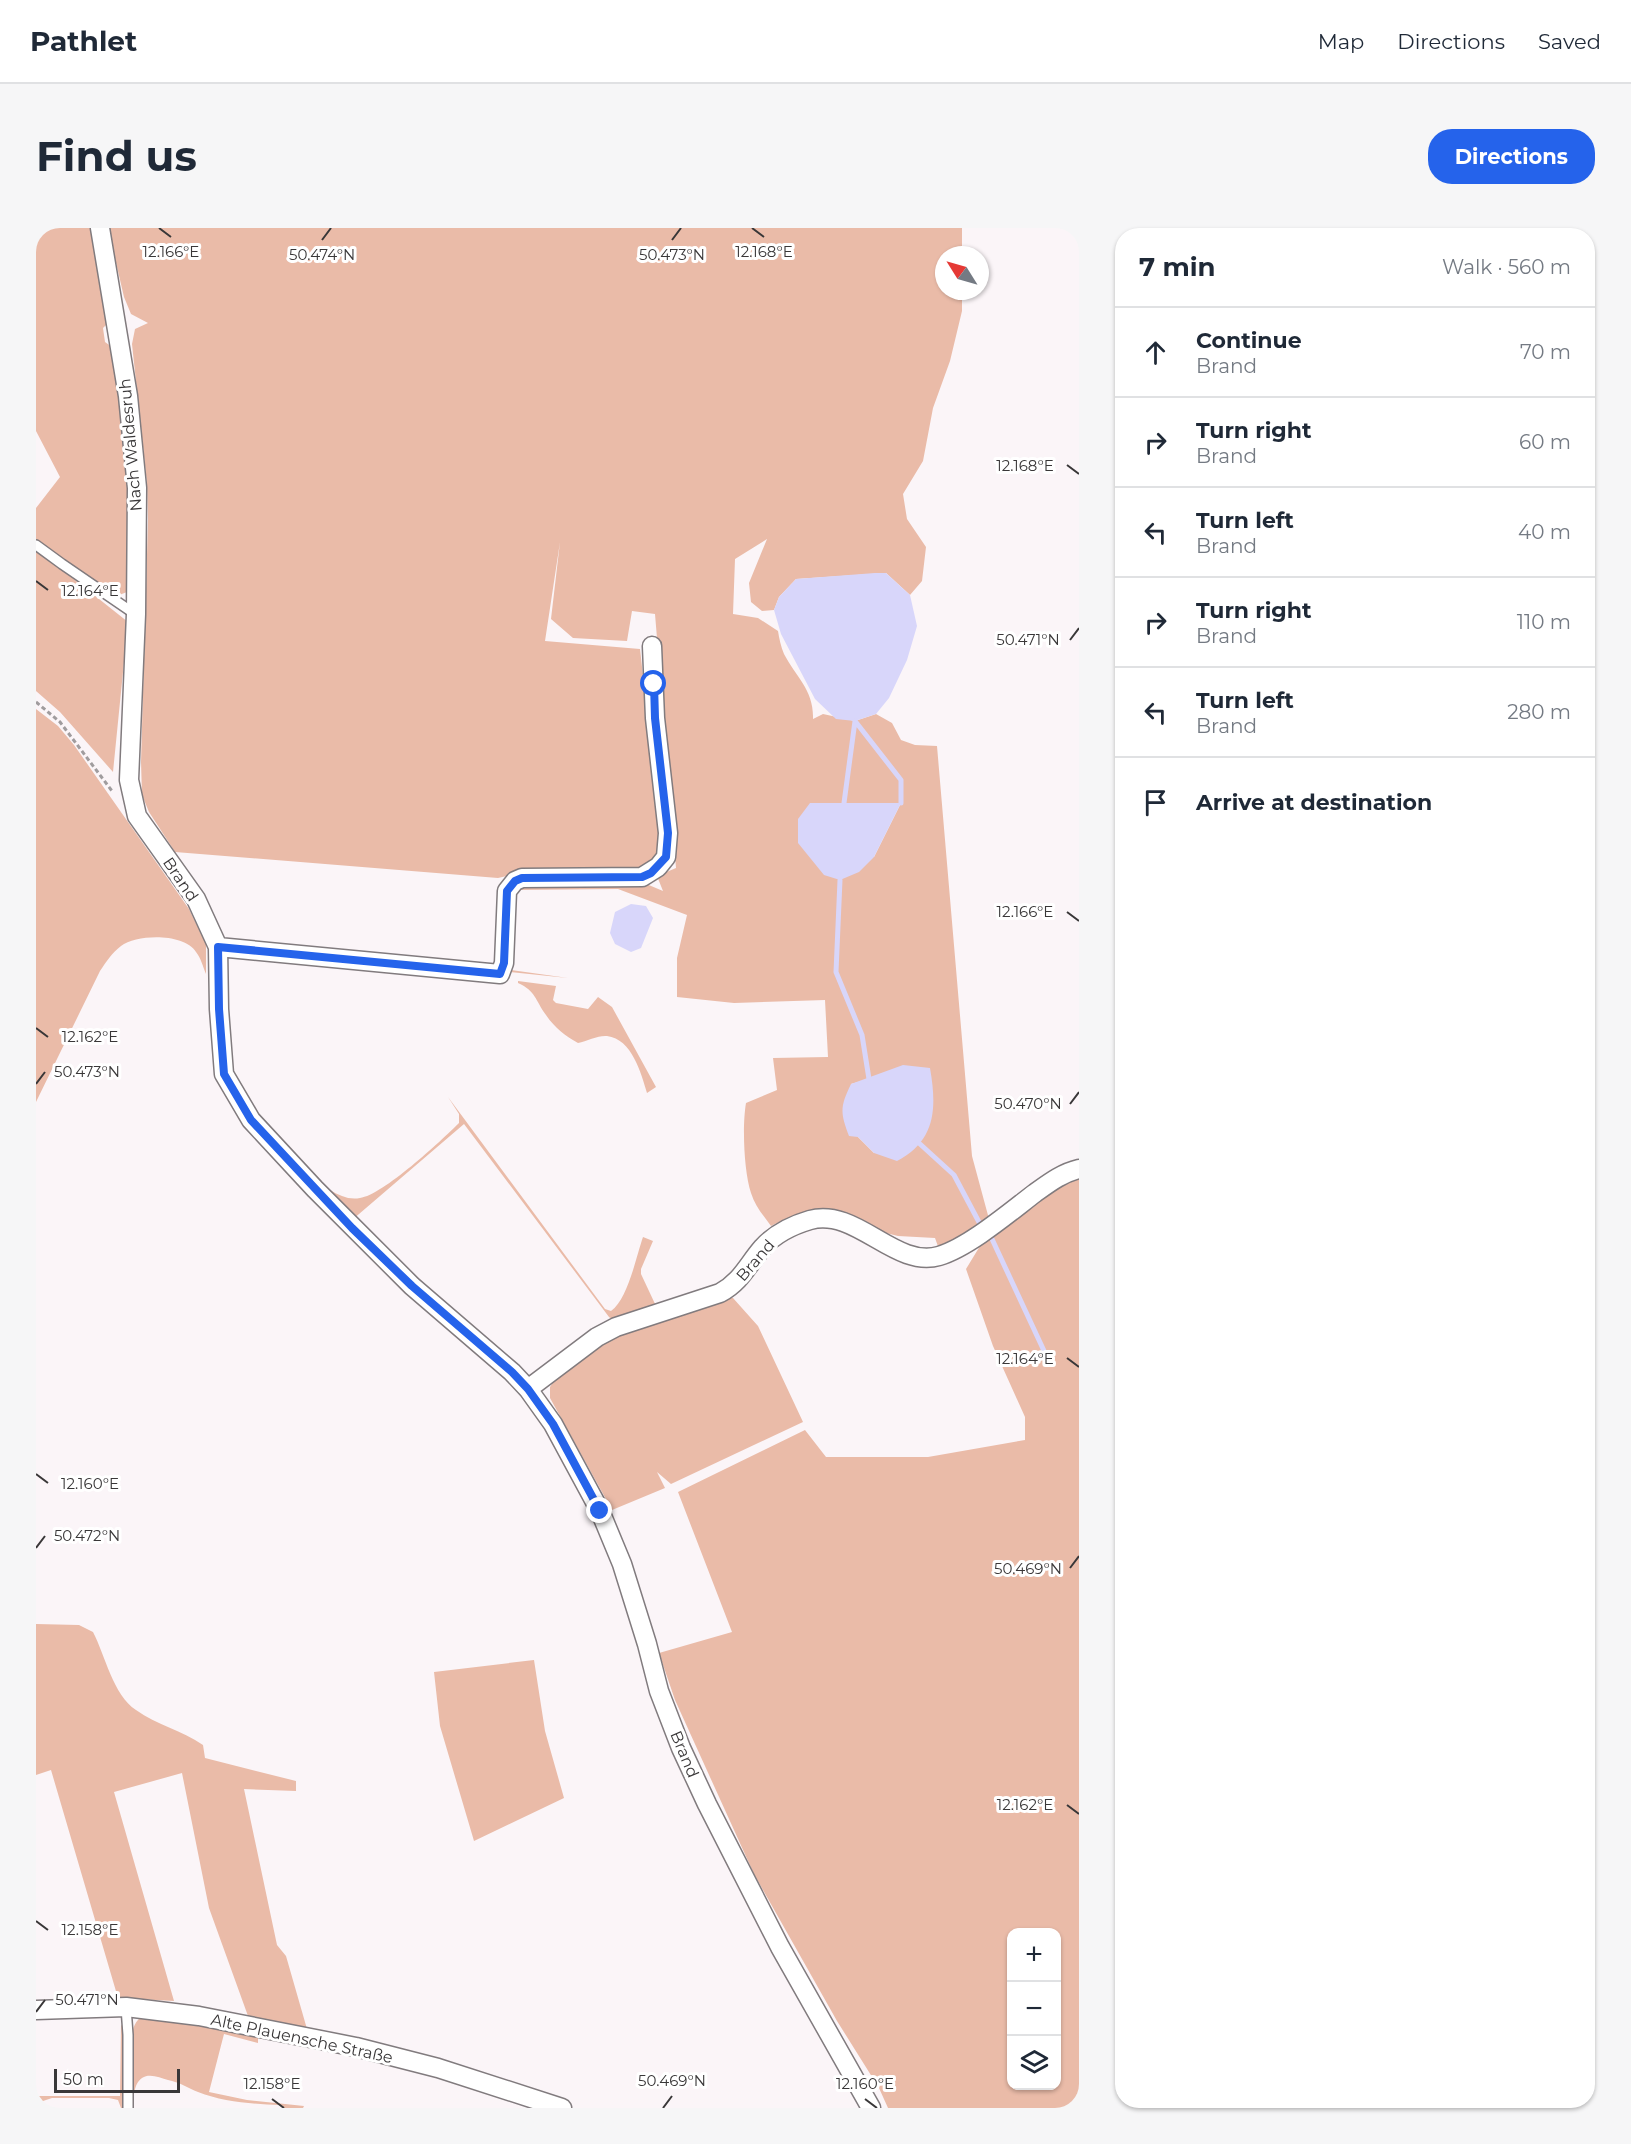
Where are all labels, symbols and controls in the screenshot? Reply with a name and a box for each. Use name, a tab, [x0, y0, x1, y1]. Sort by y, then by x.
text: Pathlet	[30, 24, 137, 58]
text: Map	[1318, 29, 1364, 54]
text: Directions	[1397, 29, 1505, 54]
text: Saved	[1538, 29, 1601, 54]
button: Directions	[1428, 129, 1595, 184]
text: Find us	[36, 130, 197, 182]
text: 12.166°E	[143, 242, 199, 261]
text: 12.168°E	[735, 242, 793, 261]
text: 50.474°N	[289, 245, 355, 264]
text: 50.473°N	[639, 245, 705, 264]
north arrow	[935, 246, 989, 300]
text: 7 min	[1139, 251, 1216, 283]
text: Walk · 560 m	[1442, 255, 1571, 279]
text: Continue	[1196, 327, 1302, 354]
icon: ahead	[1139, 336, 1172, 369]
text: 70 m	[1520, 340, 1571, 364]
text: Brand	[1196, 354, 1257, 378]
street label: Nach Waldesruh	[115, 378, 146, 512]
text: Turn right	[1196, 417, 1311, 444]
icon: right	[1139, 426, 1172, 459]
text: 60 m	[1519, 430, 1571, 454]
text: Brand	[1196, 444, 1257, 468]
text: 12.168°E	[996, 456, 1054, 475]
text: Turn left	[1196, 507, 1294, 534]
icon: left	[1139, 516, 1172, 549]
text: 40 m	[1518, 520, 1571, 544]
text: Brand	[1196, 534, 1257, 558]
text: 12.164°E	[61, 581, 119, 600]
text: Turn right	[1196, 597, 1311, 624]
icon: right	[1139, 606, 1172, 639]
text: 110 m	[1517, 610, 1571, 634]
text: Brand	[1196, 624, 1257, 648]
text: 50.471°N	[996, 630, 1060, 649]
route start	[640, 670, 666, 696]
text: Turn left	[1196, 687, 1294, 714]
icon: left	[1139, 696, 1172, 729]
text: 280 m	[1507, 700, 1571, 724]
text: Brand	[1196, 714, 1257, 738]
icon: arrive	[1139, 786, 1172, 819]
text: Arrive at destination	[1196, 789, 1432, 816]
street label: Brand	[159, 854, 202, 905]
text: 12.166°E	[997, 902, 1053, 921]
text: 12.162°E	[62, 1027, 118, 1046]
text: 50.473°N	[54, 1062, 120, 1081]
text: 50.470°N	[994, 1094, 1062, 1113]
street label: Brand	[732, 1236, 779, 1285]
text: 12.164°E	[996, 1349, 1054, 1368]
text: 12.160°E	[61, 1474, 119, 1493]
route end	[586, 1497, 612, 1523]
text: 50.472°N	[54, 1526, 120, 1545]
text: 50.469°N	[994, 1559, 1062, 1578]
street label: Brand	[666, 1728, 703, 1780]
text: 12.162°E	[997, 1795, 1053, 1814]
text: 12.158°E	[62, 1920, 118, 1939]
map controls	[1007, 1928, 1061, 2090]
button: +	[1007, 1928, 1061, 1982]
button: −	[1007, 1982, 1061, 2036]
text: 50.471°N	[55, 1990, 119, 2009]
street label: Alte Plauensche Straße	[209, 2010, 395, 2067]
button: layers	[1007, 2036, 1061, 2090]
scale bar	[54, 2066, 180, 2094]
text: 50 m	[63, 2070, 104, 2089]
text: 50.469°N	[638, 2071, 706, 2090]
text: 12.158°E	[244, 2074, 300, 2093]
text: 12.160°E	[836, 2074, 894, 2093]

